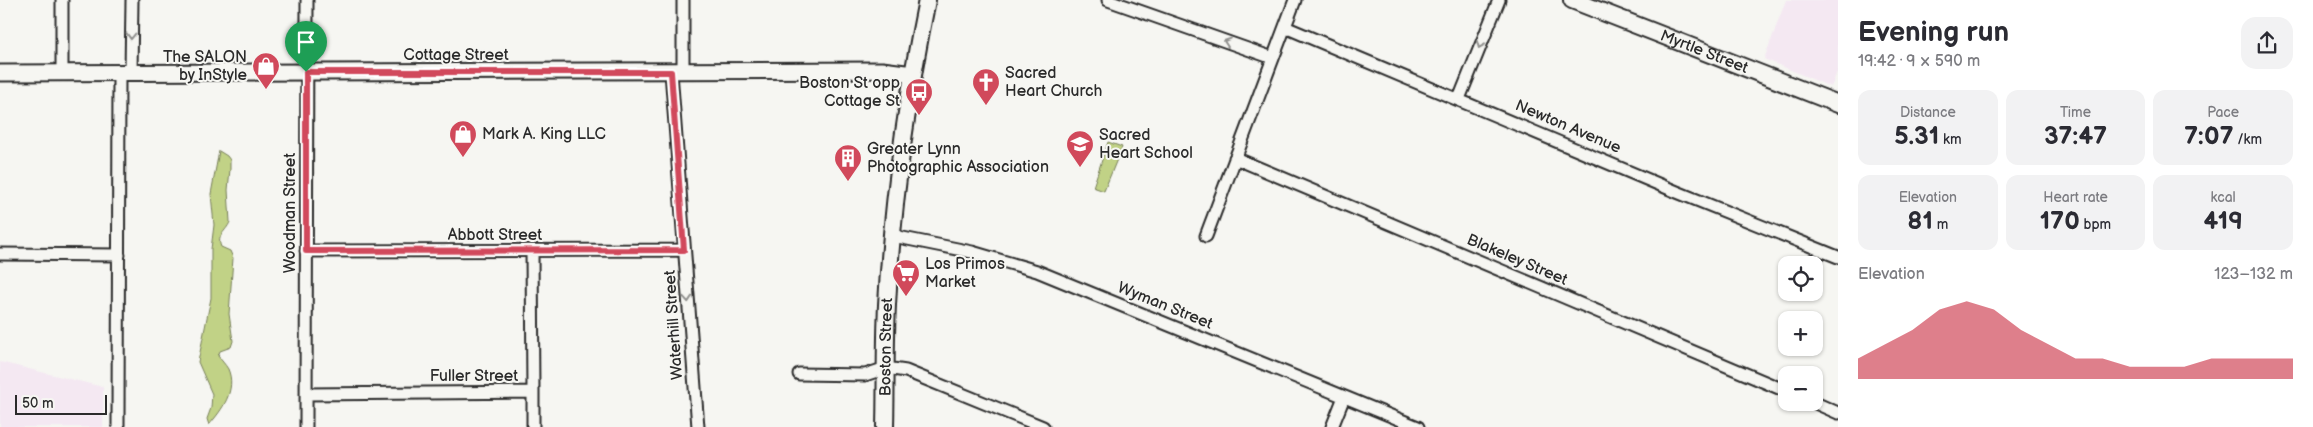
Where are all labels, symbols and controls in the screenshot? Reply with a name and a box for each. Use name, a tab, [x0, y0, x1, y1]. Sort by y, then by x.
text: Evening run	[1858, 16, 2009, 49]
button: share	[2241, 17, 2293, 69]
pin	[285, 21, 327, 72]
street label: Myrtle Street	[1658, 26, 1751, 77]
icon: arrive	[292, 28, 320, 56]
one-way arrow	[126, 33, 136, 41]
one-way arrow	[1223, 38, 1232, 48]
one-way arrow	[1476, 40, 1487, 49]
street label: Cottage Street	[403, 46, 509, 65]
place label: The SALON by InStyle	[163, 48, 247, 85]
shop icon: The SALON by InStyle	[251, 51, 281, 90]
text: 19:42 · 9 × 590 m	[1858, 52, 1980, 71]
place label: Sacred Heart Church	[1005, 64, 1102, 101]
church icon: Sacred Heart Church	[971, 67, 1001, 106]
place label: Boston St opp Cottage St	[799, 74, 900, 111]
bus stop icon: Boston St opp Cottage St	[904, 77, 934, 116]
street label: Newton Avenue	[1512, 96, 1624, 158]
text: Distance	[1900, 104, 1956, 121]
text: Time	[2060, 104, 2091, 121]
text: Pace	[2207, 104, 2239, 121]
shop icon: Mark A. King LLC	[448, 119, 478, 158]
text: 5.31	[1894, 121, 1939, 152]
text: 37:47	[2044, 121, 2107, 152]
text: 7:07	[2184, 121, 2233, 152]
place label: Mark A. King LLC	[482, 125, 606, 144]
place label: Sacred Heart School	[1099, 126, 1193, 163]
school or university icon: Sacred Heart School	[1065, 129, 1095, 168]
text: km	[1939, 131, 1961, 148]
text: /km	[2233, 131, 2262, 148]
place label: Greater Lynn Photographic Association	[867, 140, 1049, 177]
building icon: Greater Lynn Photographic Association	[833, 143, 863, 182]
street label: Woodman Street	[281, 153, 300, 273]
text: Elevation	[1899, 189, 1957, 206]
text: Heart rate	[2043, 189, 2108, 206]
text: kcal	[2211, 189, 2236, 206]
text: 81	[1907, 206, 1933, 237]
text: 170	[2040, 206, 2080, 237]
text: 419	[2203, 206, 2243, 237]
text: m	[1933, 216, 1948, 233]
text: bpm	[2080, 216, 2111, 233]
street label: Abbott Street	[448, 226, 542, 245]
street label: Blakeley Street	[1464, 230, 1570, 290]
place label: Los Primos Market	[925, 255, 1005, 292]
map controls	[1778, 256, 1823, 411]
button: locate	[1778, 256, 1823, 301]
supermarket icon: Los Primos Market	[891, 258, 921, 297]
text: Elevation	[1858, 265, 1925, 284]
text: 123–132 m	[2214, 265, 2293, 284]
street label: Waterhill Street	[661, 269, 687, 381]
street label: Wyman Street	[1115, 278, 1215, 334]
one-way arrow	[682, 295, 693, 303]
street label: Boston Street	[876, 297, 897, 396]
button: +	[1778, 311, 1823, 356]
button: −	[1778, 366, 1823, 411]
street label: Fuller Street	[430, 367, 518, 386]
scale bar	[15, 392, 108, 415]
text: 50 m	[22, 395, 54, 412]

